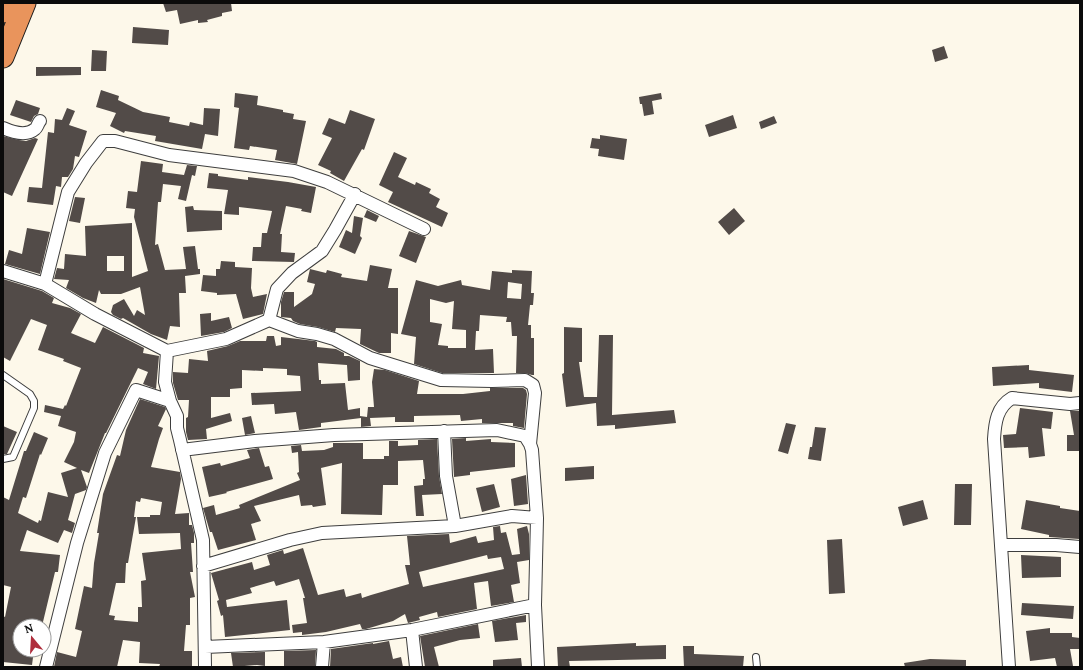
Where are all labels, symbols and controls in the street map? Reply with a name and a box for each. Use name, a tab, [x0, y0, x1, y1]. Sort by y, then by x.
north arrow	[12, 618, 52, 658]
text: N	[23, 620, 36, 636]

